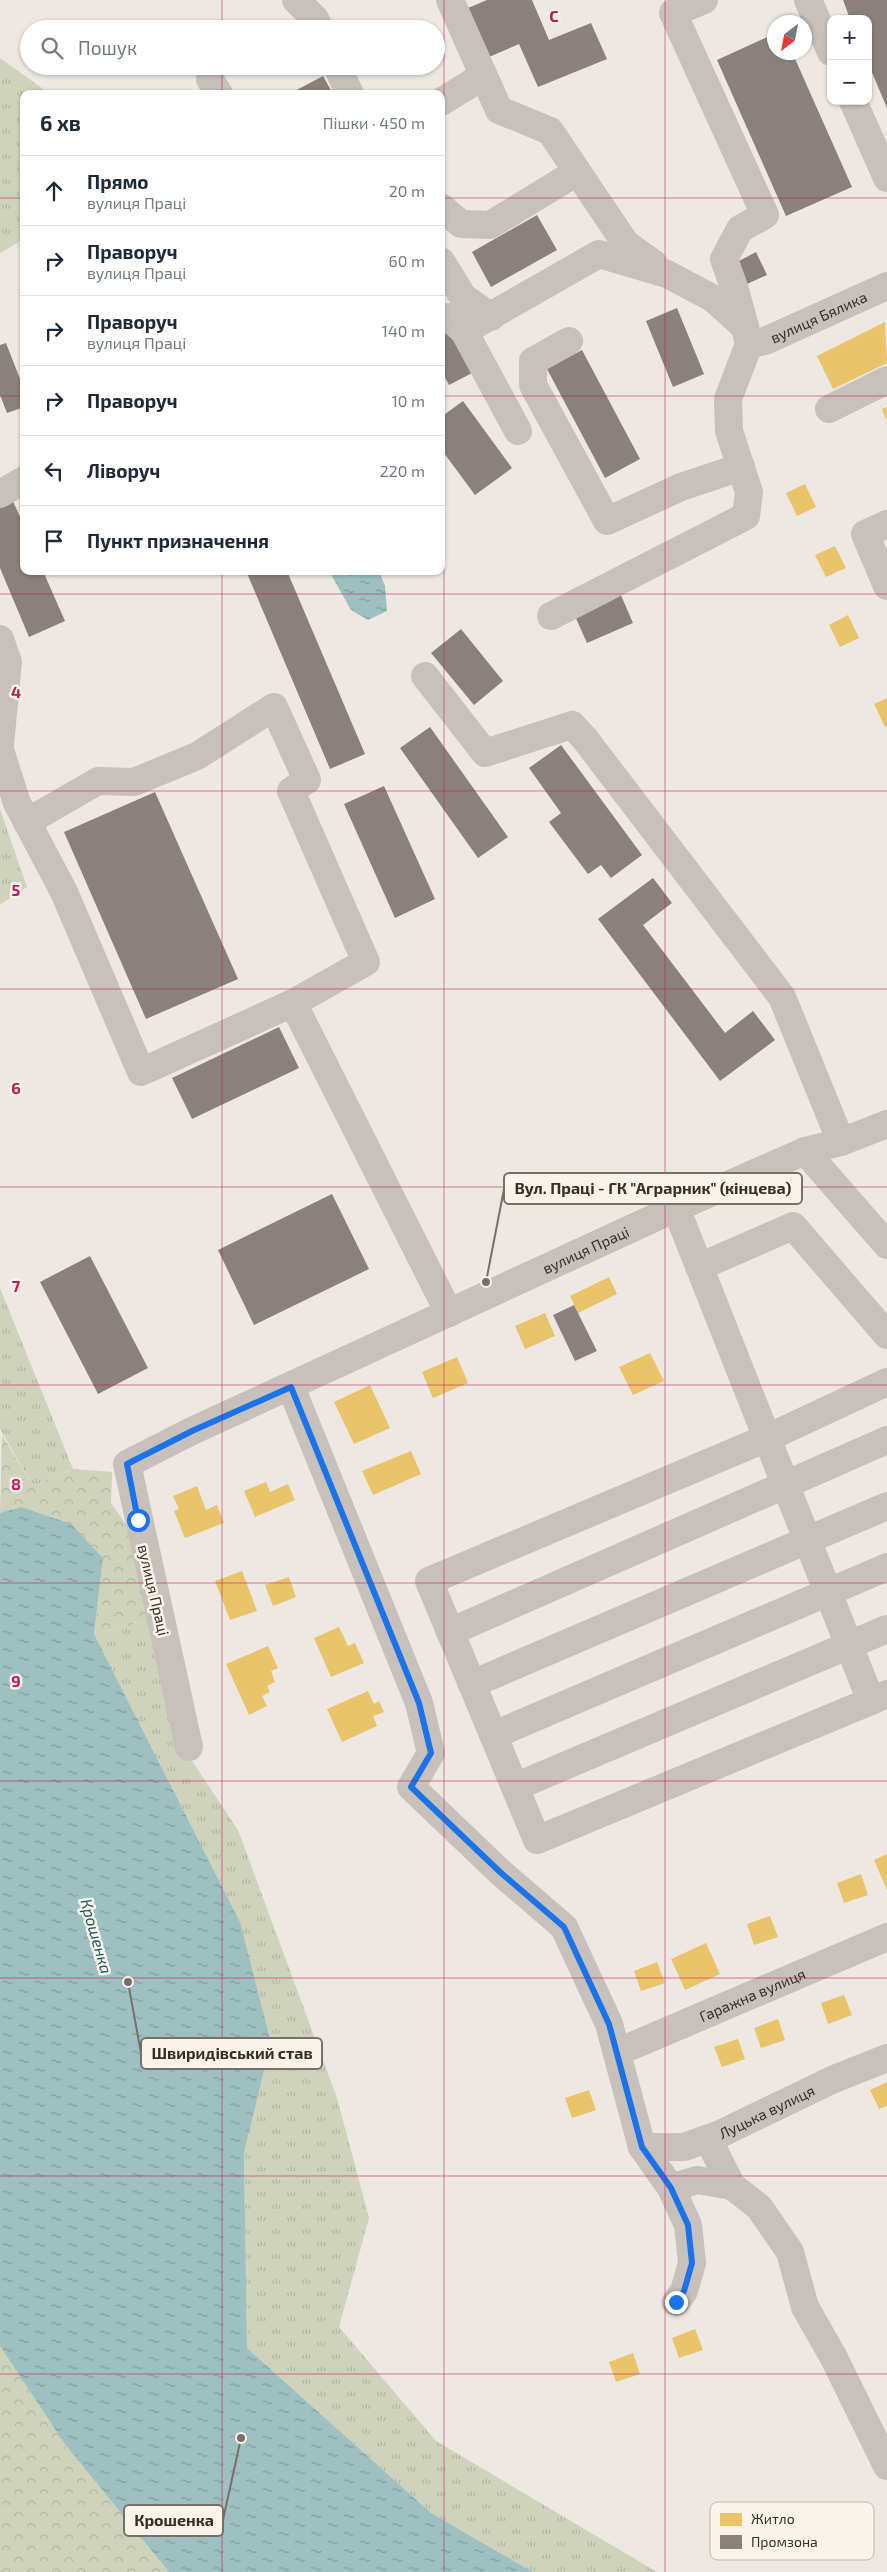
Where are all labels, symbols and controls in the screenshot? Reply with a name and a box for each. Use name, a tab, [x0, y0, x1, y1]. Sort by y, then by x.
text: C	[549, 6, 559, 25]
north arrow	[767, 15, 812, 60]
map controls	[827, 15, 872, 105]
button: +	[827, 15, 872, 60]
search box	[20, 20, 445, 75]
icon: search	[38, 34, 66, 62]
text: Пошук	[78, 36, 137, 59]
button: −	[827, 60, 872, 105]
text: 6 хв	[40, 110, 81, 135]
text: Пішки · 450 m	[323, 113, 425, 132]
text: Прямо	[87, 170, 149, 193]
icon: ahead	[40, 177, 68, 205]
text: 20 m	[389, 181, 425, 200]
text: вулиця Праці	[87, 193, 186, 212]
text: Праворуч	[87, 240, 178, 263]
icon: right	[40, 247, 68, 275]
text: 60 m	[389, 251, 425, 270]
text: вулиця Праці	[87, 263, 186, 282]
street label: вулиця Бялика	[767, 287, 870, 346]
text: Праворуч	[87, 310, 178, 333]
icon: right	[40, 317, 68, 345]
text: 140 m	[382, 321, 425, 340]
text: вулиця Праці	[87, 333, 186, 352]
icon: right	[40, 387, 68, 415]
text: Праворуч	[87, 389, 178, 412]
text: 10 m	[391, 391, 425, 410]
icon: left	[40, 457, 68, 485]
text: Ліворуч	[87, 459, 160, 482]
text: 220 m	[380, 461, 425, 480]
icon: arrive	[40, 527, 68, 555]
text: Пункт призначення	[87, 529, 269, 552]
text: 4	[11, 682, 21, 701]
text: 5	[12, 880, 21, 899]
text: 6	[11, 1078, 21, 1097]
callout: Вул. Праці - ГК "Аграрник" (кінцева)	[504, 1173, 802, 1204]
text: Вул. Праці - ГК "Аграрник" (кінцева)	[515, 1178, 792, 1197]
street label: вулиця Праці	[540, 1222, 632, 1277]
text: 7	[12, 1276, 21, 1295]
text: 8	[11, 1474, 21, 1493]
route start	[127, 1509, 150, 1532]
street label: вулиця Праці	[134, 1543, 173, 1638]
text: 9	[11, 1671, 21, 1690]
water label: Крошенка	[77, 1896, 117, 1976]
street label: Гаражна вулиця	[696, 1964, 808, 2025]
callout: Швиридівський став	[141, 2038, 322, 2069]
text: Швиридівський став	[151, 2043, 313, 2062]
street label: Луцька вулиця	[716, 2081, 817, 2142]
route end	[665, 2291, 688, 2314]
legend	[710, 2502, 874, 2560]
callout: Крошенка	[124, 2505, 223, 2536]
text: Крошенка	[134, 2510, 214, 2529]
text: Житло	[751, 2510, 795, 2527]
text: Промзона	[751, 2533, 818, 2550]

